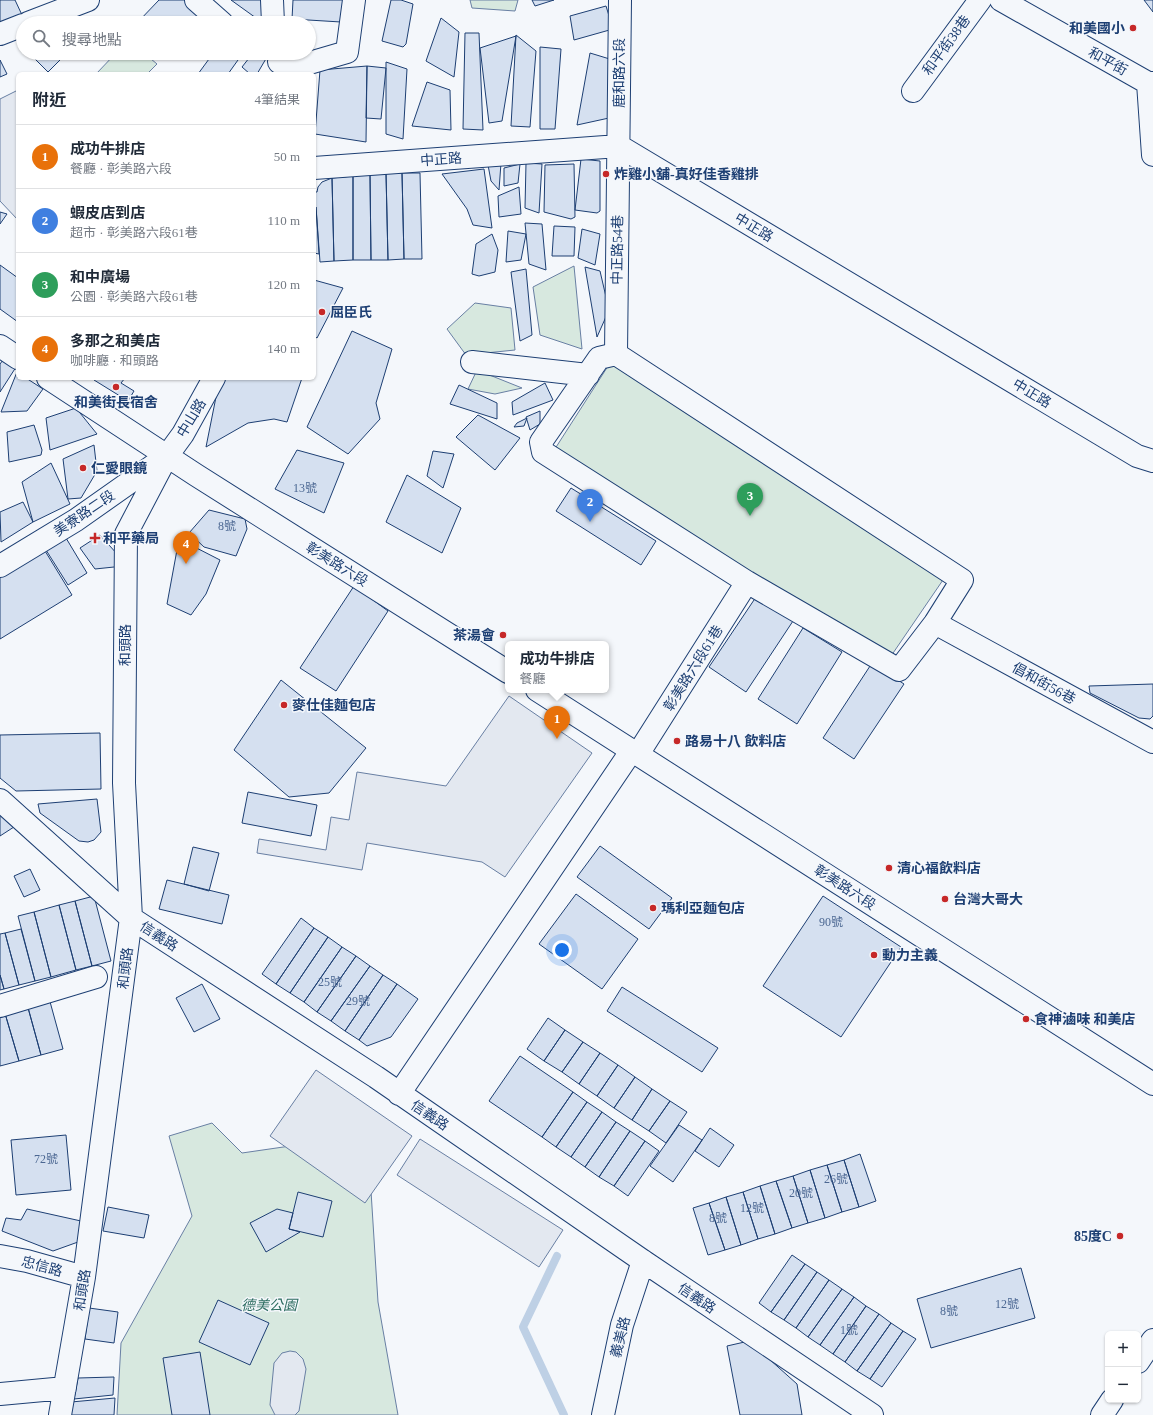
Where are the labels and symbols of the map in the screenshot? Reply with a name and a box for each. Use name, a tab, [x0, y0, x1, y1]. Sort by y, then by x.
street label: 和平街38巷	[920, 13, 973, 78]
place label: 和美國小	[1069, 21, 1125, 36]
marker: 和美國小	[1128, 23, 1138, 33]
street label: 鹿和路六段	[611, 38, 627, 108]
street label: 和平街	[1086, 45, 1130, 78]
street label: 中正路	[420, 151, 463, 168]
place label: 炸雞小舖-真好佳香雞排	[614, 166, 759, 182]
marker: 炸雞小舖-真好佳香雞排	[601, 169, 611, 179]
street label: 中正路	[732, 210, 776, 245]
street label: 中正路54巷	[609, 215, 626, 285]
place label: 屈臣氏	[330, 305, 372, 320]
marker: 屈臣氏	[317, 307, 327, 317]
street label: 中正路	[1010, 376, 1054, 411]
marker: 和美街長宿舍	[111, 382, 121, 392]
place label: 和美街長宿舍	[74, 394, 158, 410]
street label: 中山路	[174, 396, 209, 440]
place label: 仁愛眼鏡	[91, 461, 147, 476]
marker: 仁愛眼鏡	[78, 463, 88, 473]
house number: 13號	[293, 481, 317, 495]
pin: 3	[737, 483, 763, 516]
street label: 美寮路二段	[51, 487, 117, 539]
pin: 2	[577, 489, 603, 522]
house number: 8號	[218, 519, 236, 533]
place label: 和平藥局	[103, 531, 159, 546]
pin: 4	[173, 531, 199, 564]
marker: 和平藥局	[90, 533, 100, 543]
street label: 彰美路六段	[303, 539, 371, 589]
street label: 彰美路六段61巷	[660, 622, 726, 714]
street label: 和頭路	[118, 624, 133, 666]
place label: 茶湯會	[453, 627, 495, 643]
marker: 茶湯會	[498, 630, 508, 640]
street label: 倡和街56巷	[1010, 660, 1078, 707]
place label: 麥仕佳麵包店	[292, 697, 376, 713]
marker: 麥仕佳麵包店	[279, 700, 289, 710]
pin: 1	[544, 706, 570, 739]
place label: 路易十八 飲料店	[685, 733, 787, 749]
marker: 路易十八 飲料店	[672, 736, 682, 746]
place label: 清心福飲料店	[897, 860, 981, 876]
street label: 彰美路六段	[811, 861, 879, 913]
marker: 清心福飲料店	[884, 863, 894, 873]
place label: 台灣大哥大	[953, 891, 1023, 907]
marker: 台灣大哥大	[940, 894, 950, 904]
place label: 瑪利亞麵包店	[661, 900, 745, 916]
marker: 瑪利亞麵包店	[648, 903, 658, 913]
house number: 90號	[819, 915, 843, 929]
street label: 信義路	[137, 919, 180, 954]
your location	[552, 940, 572, 960]
street label: 和頭路	[115, 946, 135, 990]
place label: 動力主義	[882, 948, 938, 963]
marker: 動力主義	[869, 950, 879, 960]
house number: 25號	[318, 975, 342, 989]
house number: 29號	[346, 994, 370, 1008]
place label: 食神滷味 和美店	[1034, 1011, 1136, 1027]
marker: 食神滷味 和美店	[1021, 1014, 1031, 1024]
street label: 信義路	[408, 1097, 451, 1133]
house number: 72號	[34, 1152, 58, 1166]
house number: 26號	[824, 1172, 848, 1186]
house number: 20號	[789, 1186, 813, 1200]
house number: 12號	[740, 1201, 764, 1215]
house number: 8號	[709, 1211, 727, 1225]
place label: 85度C	[1074, 1229, 1112, 1244]
marker: 85度C	[1115, 1231, 1125, 1241]
street label: 忠信路	[20, 1254, 64, 1279]
street label: 和頭路	[72, 1268, 93, 1312]
street label: 信義路	[675, 1280, 718, 1316]
house number: 12號	[995, 1297, 1019, 1311]
park label: 德美公園	[241, 1298, 299, 1313]
house number: 8號	[940, 1304, 958, 1318]
street label: 義美路	[608, 1315, 633, 1359]
house number: 1號	[840, 1323, 858, 1337]

